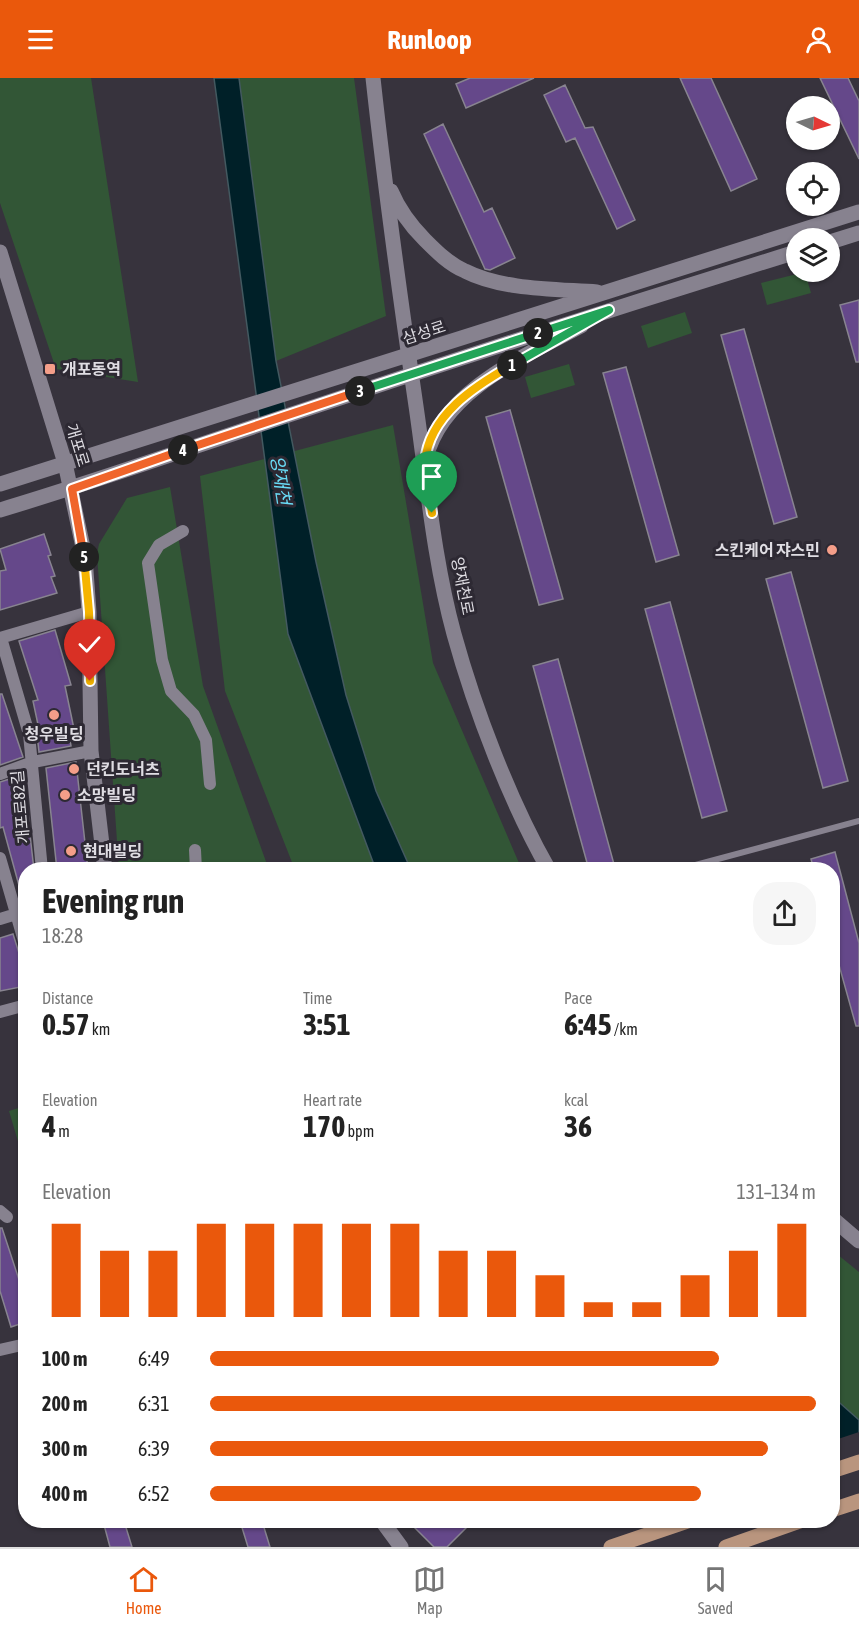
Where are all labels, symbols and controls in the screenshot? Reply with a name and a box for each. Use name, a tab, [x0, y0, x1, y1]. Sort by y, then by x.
icon: menu	[24, 23, 57, 56]
icon: person	[802, 23, 835, 56]
text: Runloop	[387, 24, 472, 55]
north arrow	[786, 96, 840, 150]
map controls	[786, 96, 840, 282]
button: locate	[786, 162, 840, 216]
button: layers	[786, 228, 840, 282]
street label: 삼성로	[400, 317, 448, 347]
pin: 2	[523, 318, 553, 348]
text: 2	[534, 324, 542, 342]
pin: 1	[497, 350, 527, 380]
text: 1	[508, 356, 516, 374]
place label: 개포동역	[62, 360, 121, 378]
marker: 개포동역	[43, 362, 57, 376]
pin: 3	[345, 376, 375, 406]
text: 3	[356, 382, 364, 400]
street label: 개포로	[63, 421, 93, 469]
pin: 4	[168, 435, 198, 465]
text: 4	[179, 441, 187, 459]
pin	[406, 451, 457, 513]
water label: 양재천	[267, 454, 296, 509]
icon: arrive	[415, 460, 448, 493]
place label: 스킨케어 쟈스민	[715, 541, 820, 559]
pin: 5	[69, 542, 99, 572]
marker: 스킨케어 쟈스민	[825, 543, 839, 557]
text: 5	[80, 548, 88, 566]
street label: 양재천로	[449, 555, 478, 617]
pin	[64, 619, 115, 681]
icon: check	[73, 628, 106, 661]
marker: 청우빌딩	[47, 708, 61, 722]
place label: 청우빌딩	[25, 725, 83, 743]
place label: 던킨도너츠	[86, 760, 160, 778]
marker: 던킨도너츠	[67, 762, 81, 776]
street label: 개포로82길	[8, 769, 32, 845]
place label: 소망빌딩	[77, 786, 136, 804]
marker: 소망빌딩	[58, 788, 72, 802]
place label: 현대빌딩	[83, 842, 142, 860]
marker: 현대빌딩	[64, 844, 78, 858]
text: Evening run	[42, 882, 184, 920]
button: share	[753, 882, 816, 945]
text: 18:28	[42, 924, 83, 947]
text: Distance	[42, 989, 93, 1007]
text: Time	[303, 989, 332, 1007]
text: Pace	[564, 989, 592, 1007]
text: 0.57	[42, 1007, 90, 1041]
text: 3:51	[303, 1007, 351, 1041]
text: 6:45	[564, 1007, 612, 1041]
text: km	[90, 1020, 110, 1038]
text: /km	[612, 1020, 638, 1038]
text: Elevation	[42, 1091, 97, 1109]
text: Heart rate	[303, 1091, 362, 1109]
text: kcal	[564, 1091, 588, 1109]
text: 4	[42, 1109, 56, 1143]
text: 170	[303, 1109, 345, 1143]
text: 36	[564, 1109, 592, 1143]
text: m	[56, 1122, 70, 1140]
text: bpm	[345, 1122, 374, 1140]
text: Elevation	[42, 1180, 111, 1203]
text: 131–134 m	[736, 1180, 816, 1203]
text: 100 m	[42, 1347, 87, 1370]
text: 6:49	[138, 1347, 170, 1370]
text: 200 m	[42, 1392, 87, 1415]
text: 6:31	[138, 1392, 170, 1415]
text: 300 m	[42, 1437, 87, 1460]
text: 6:39	[138, 1437, 170, 1460]
text: 400 m	[42, 1482, 87, 1505]
text: 6:52	[138, 1482, 170, 1505]
tab: Home	[126, 1563, 161, 1617]
tab: Map	[413, 1563, 446, 1617]
tab: Saved	[698, 1563, 733, 1617]

